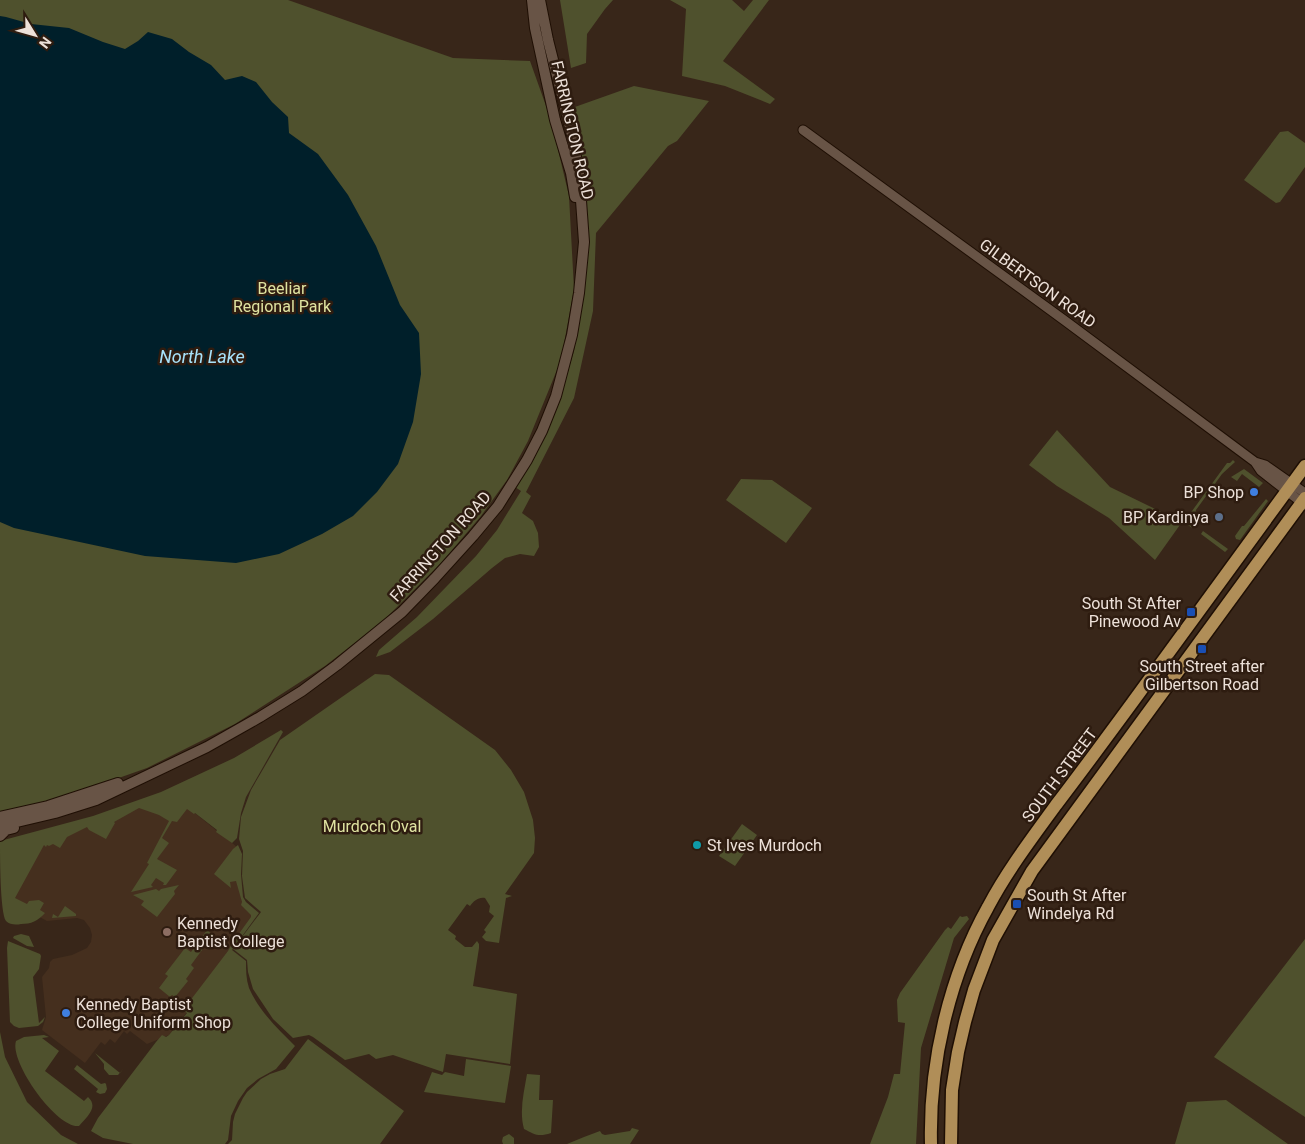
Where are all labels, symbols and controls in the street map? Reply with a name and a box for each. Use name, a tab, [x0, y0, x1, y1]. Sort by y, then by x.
north arrow	[10, 10, 60, 60]
text: N	[36, 34, 55, 52]
street label: FARRINGTON ROAD	[547, 59, 598, 201]
street label: GILBERTSON ROAD	[976, 235, 1100, 332]
park label: Beeliar Regional Park	[233, 279, 332, 316]
water label: North Lake	[159, 346, 245, 367]
place label: BP Shop	[1184, 483, 1244, 502]
marker: BP Shop	[1248, 486, 1260, 498]
street label: FARRINGTON ROAD	[386, 487, 495, 605]
place label: BP Kardinya	[1123, 508, 1209, 527]
marker: BP Kardinya	[1213, 511, 1225, 523]
place label: South St After Pinewood Av	[1082, 594, 1182, 631]
marker: South St After Pinewood Av	[1185, 606, 1197, 618]
marker: South Street after Gilbertson Road	[1196, 643, 1208, 655]
place label: South Street after Gilbertson Road	[1139, 657, 1265, 694]
street label: SOUTH STREET	[1018, 724, 1101, 826]
park label: Murdoch Oval	[323, 817, 421, 836]
place label: St Ives Murdoch	[707, 836, 822, 855]
marker: St Ives Murdoch	[691, 839, 703, 851]
place label: South St After Windelya Rd	[1027, 886, 1127, 923]
marker: South St After Windelya Rd	[1011, 898, 1023, 910]
place label: Kennedy Baptist College	[177, 914, 285, 951]
marker: Kennedy Baptist College	[161, 926, 173, 938]
place label: Kennedy Baptist College Uniform Shop	[76, 995, 231, 1032]
marker: Kennedy Baptist College Uniform Shop	[60, 1007, 72, 1019]

